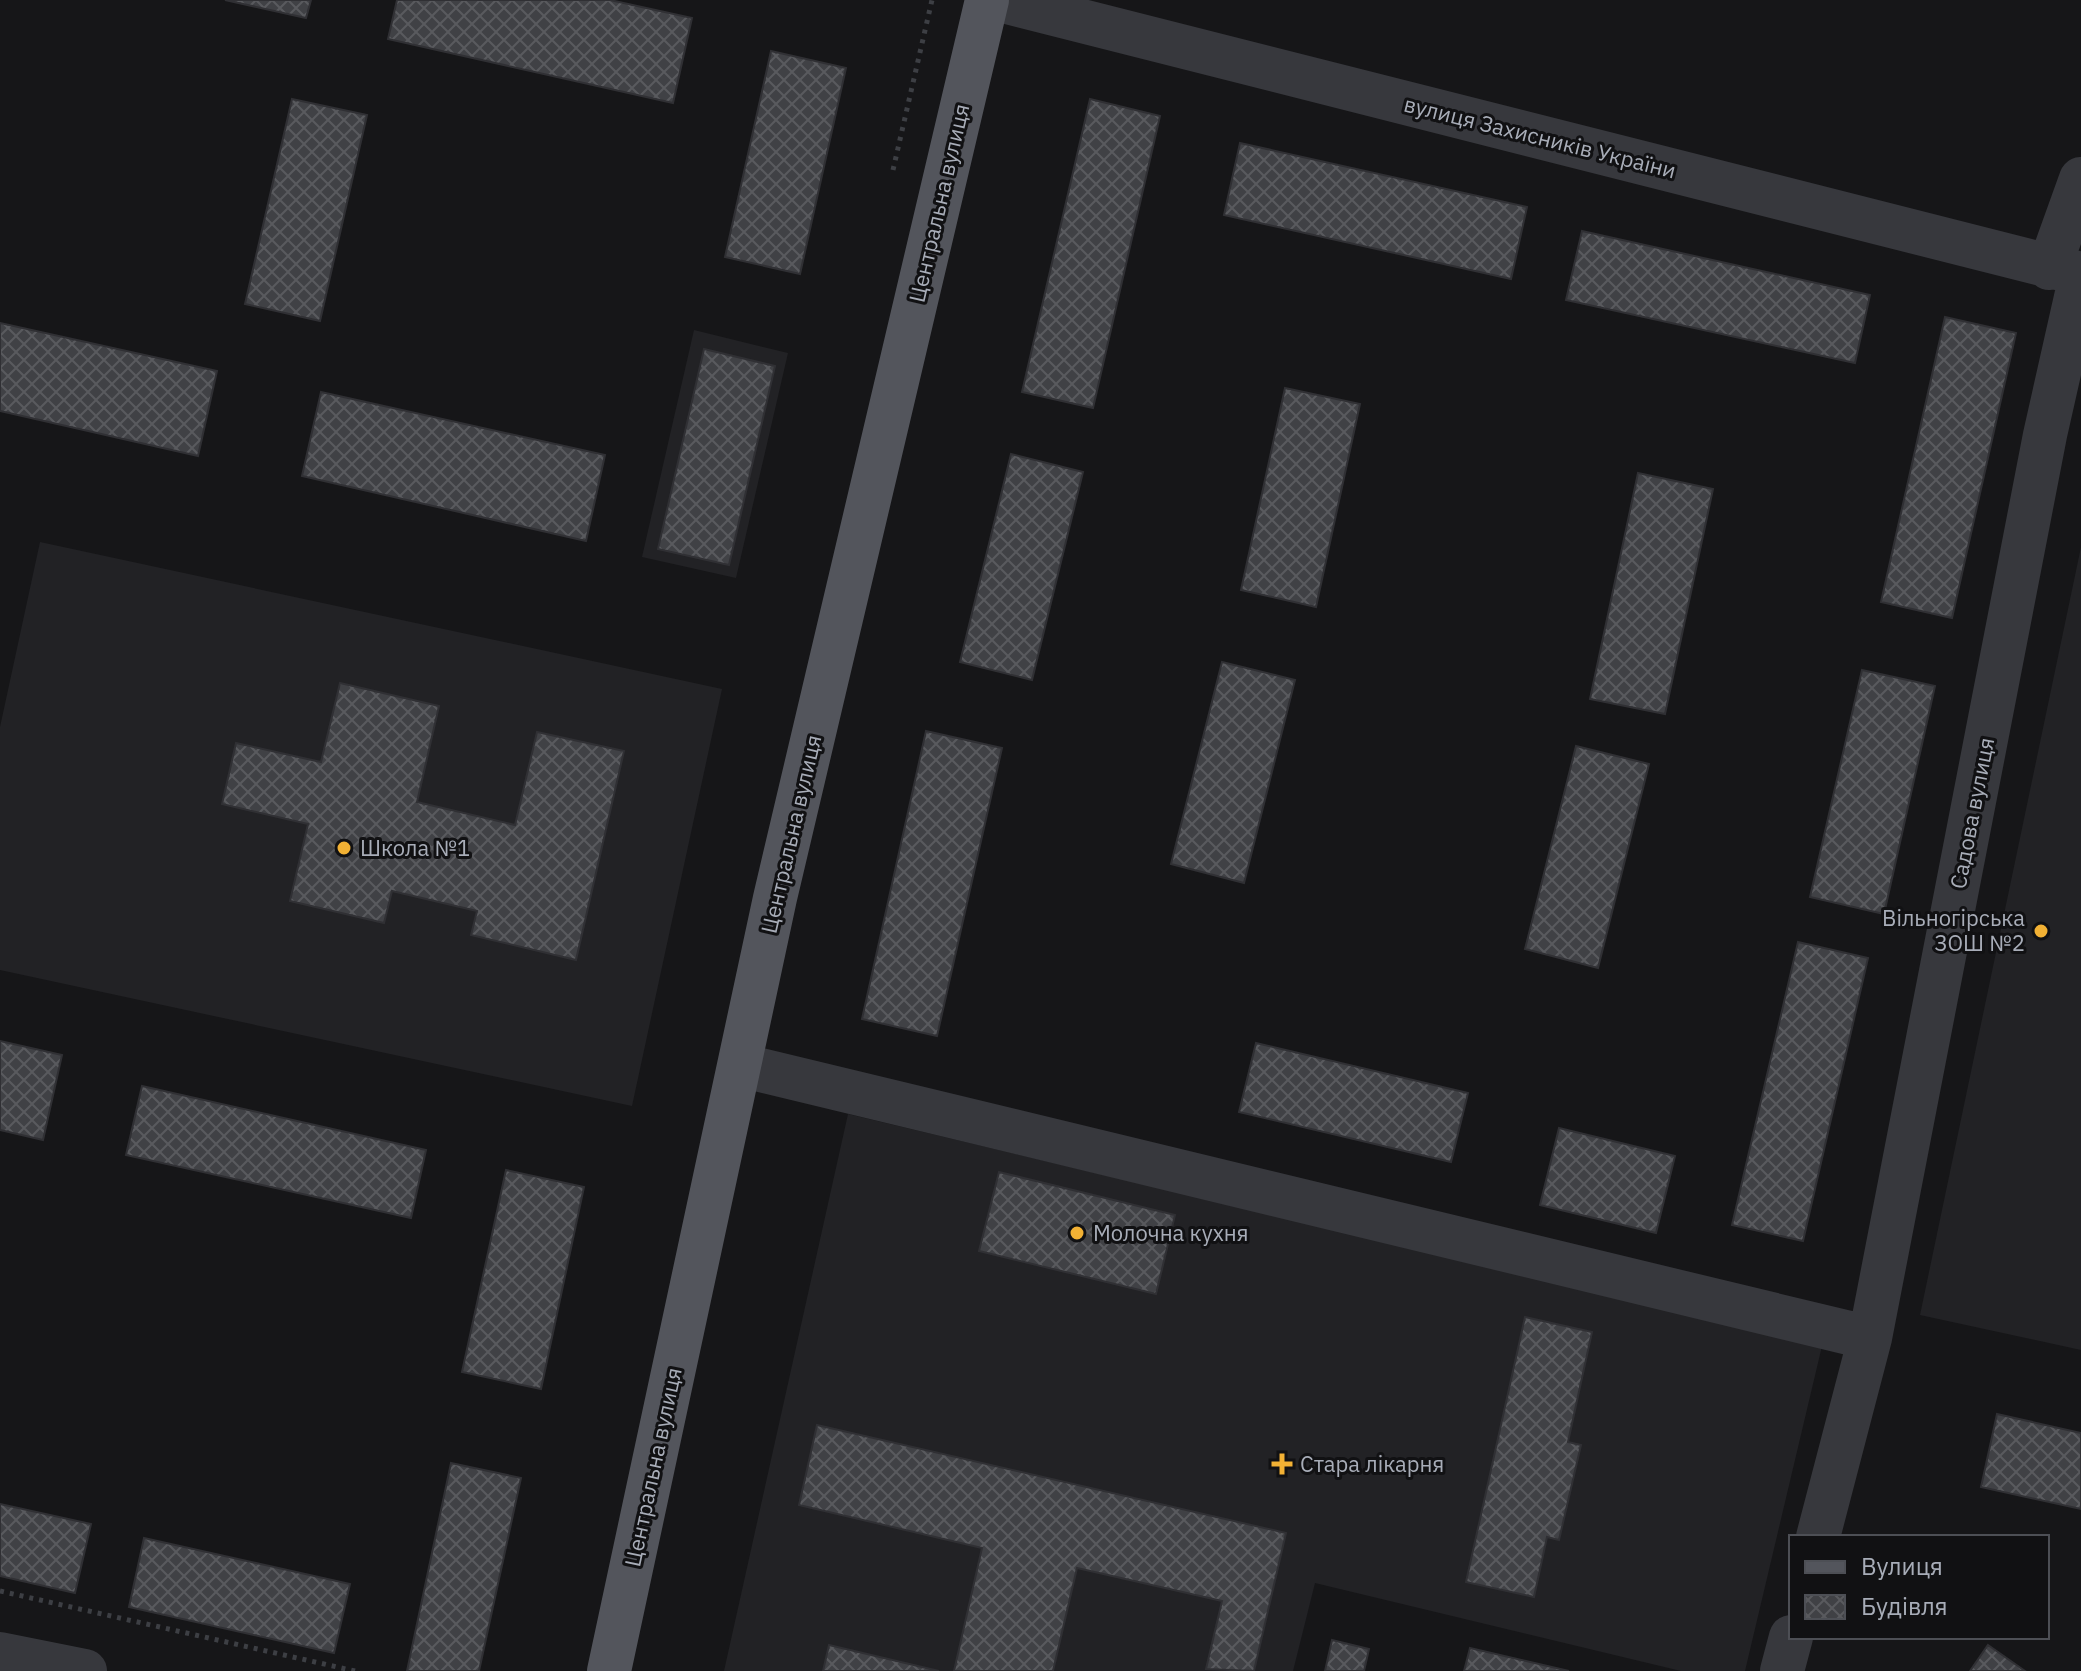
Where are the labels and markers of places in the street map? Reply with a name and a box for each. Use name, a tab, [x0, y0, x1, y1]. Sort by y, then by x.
place label: Школа №1	[360, 833, 470, 862]
marker: Школа №1	[335, 839, 353, 857]
place label: Вільногірська ЗОШ №2	[1882, 903, 2025, 957]
marker: Вільногірська ЗОШ №2	[2032, 922, 2050, 940]
place label: Молочна кухня	[1093, 1218, 1249, 1247]
marker: Молочна кухня	[1068, 1224, 1086, 1242]
place label: Стара лікарня	[1300, 1449, 1444, 1478]
marker: Стара лікарня	[1271, 1453, 1293, 1475]

